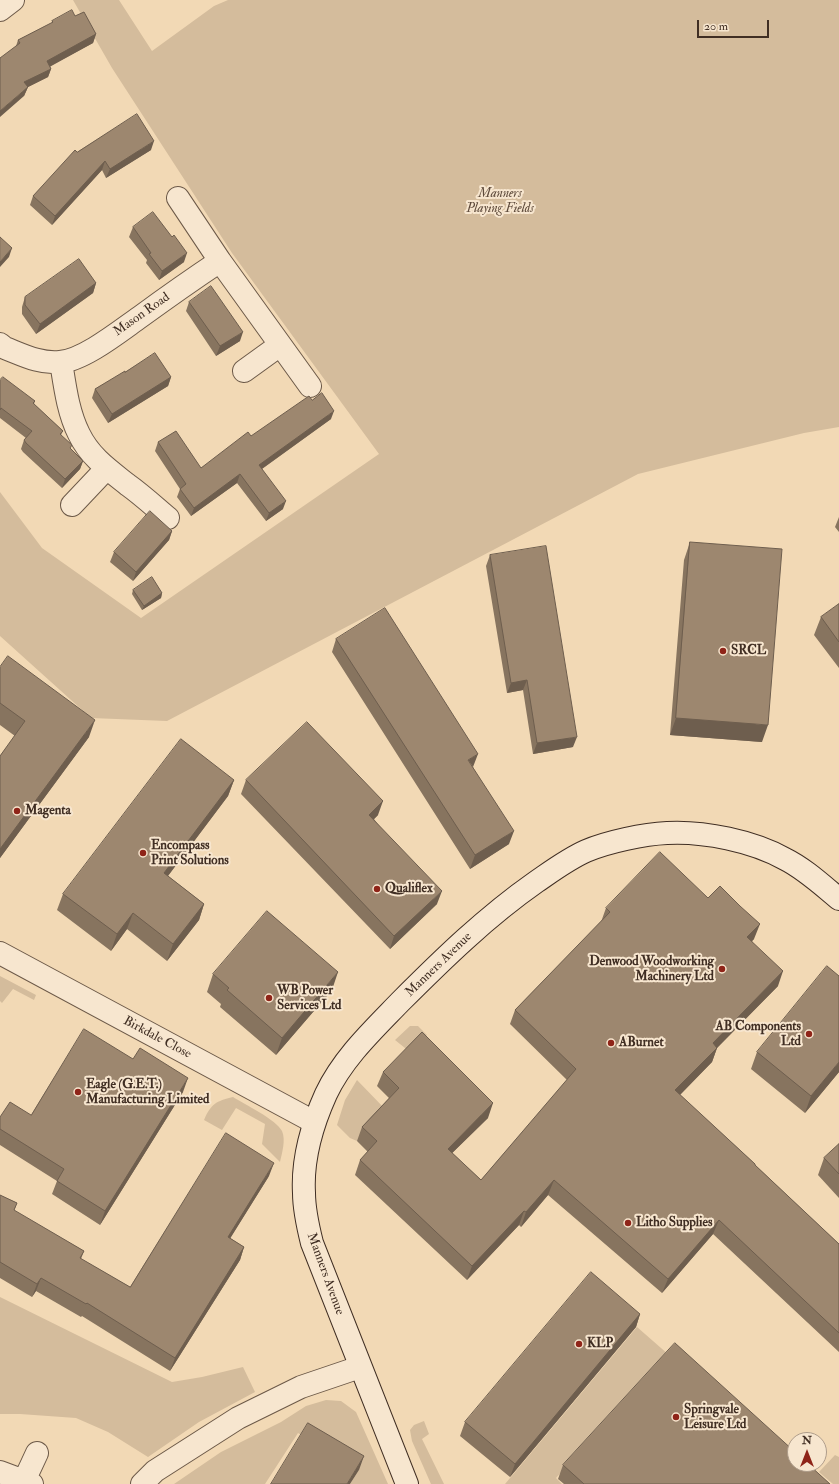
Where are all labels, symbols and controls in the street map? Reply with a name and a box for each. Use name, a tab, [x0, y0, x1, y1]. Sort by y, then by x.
scale bar	[699, 12, 771, 38]
text: 20 m	[704, 19, 728, 34]
park label: Manners Playing Fields	[466, 186, 534, 217]
street label: Mason Road	[111, 290, 173, 340]
place label: SRCL	[731, 643, 766, 659]
marker: SRCL	[718, 646, 728, 656]
place label: Magenta	[25, 803, 71, 819]
marker: Magenta	[12, 806, 22, 816]
place label: Encompass Print Solutions	[151, 838, 229, 869]
marker: Encompass Print Solutions	[138, 848, 148, 858]
place label: Qualiflex	[385, 881, 433, 897]
marker: Qualiflex	[372, 884, 382, 894]
street label: Manners Avenue	[403, 929, 475, 1001]
place label: Denwood Woodworking Machinery Ltd	[589, 954, 714, 985]
marker: Denwood Woodworking Machinery Ltd	[717, 964, 727, 974]
place label: WB Power Services Ltd	[277, 983, 341, 1014]
marker: WB Power Services Ltd	[264, 993, 274, 1003]
street label: Birkdale Close	[120, 1014, 194, 1062]
place label: AB Components Ltd	[715, 1019, 801, 1050]
marker: AB Components Ltd	[804, 1029, 814, 1039]
place label: ABurnet	[619, 1035, 664, 1051]
marker: ABurnet	[606, 1038, 616, 1048]
place label: Eagle (G.E.T.) Manufacturing Limited	[86, 1077, 209, 1108]
marker: Eagle (G.E.T.) Manufacturing Limited	[73, 1087, 83, 1097]
place label: Litho Supplies	[636, 1215, 712, 1231]
marker: Litho Supplies	[623, 1218, 633, 1228]
street label: Manners Avenue	[303, 1231, 347, 1317]
place label: KLP	[587, 1336, 613, 1352]
marker: KLP	[574, 1339, 584, 1349]
place label: Springvale Leisure Ltd	[684, 1402, 746, 1433]
marker: Springvale Leisure Ltd	[671, 1412, 681, 1422]
north arrow	[787, 1432, 827, 1472]
text: N	[802, 1434, 812, 1447]

